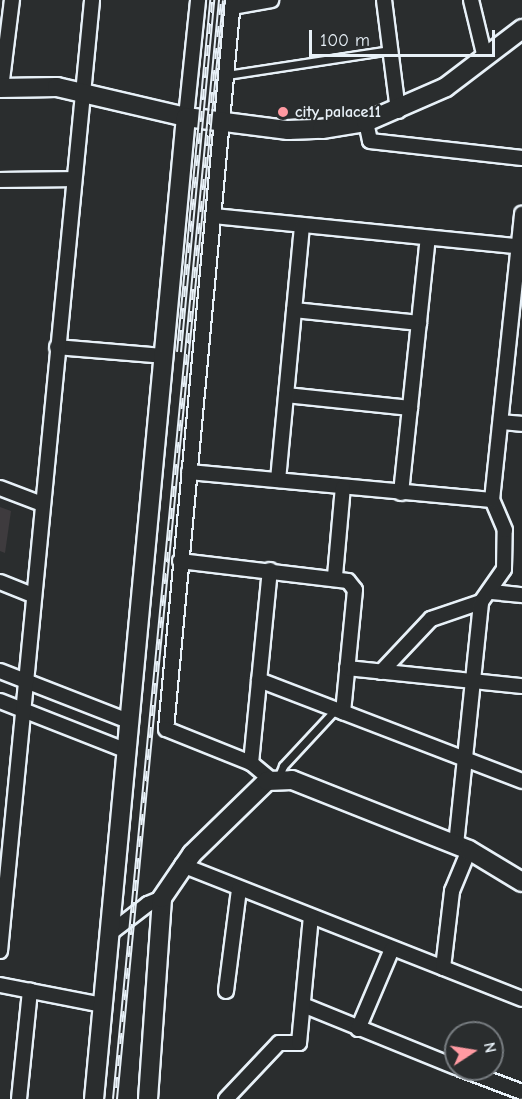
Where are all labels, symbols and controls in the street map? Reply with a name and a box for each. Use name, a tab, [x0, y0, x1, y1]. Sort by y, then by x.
scale bar	[312, 18, 498, 56]
text: 100 m	[320, 30, 370, 51]
place label: city palace11	[295, 102, 381, 122]
marker: city palace11	[276, 105, 290, 119]
north arrow	[444, 1021, 504, 1081]
text: N	[480, 1041, 500, 1055]

